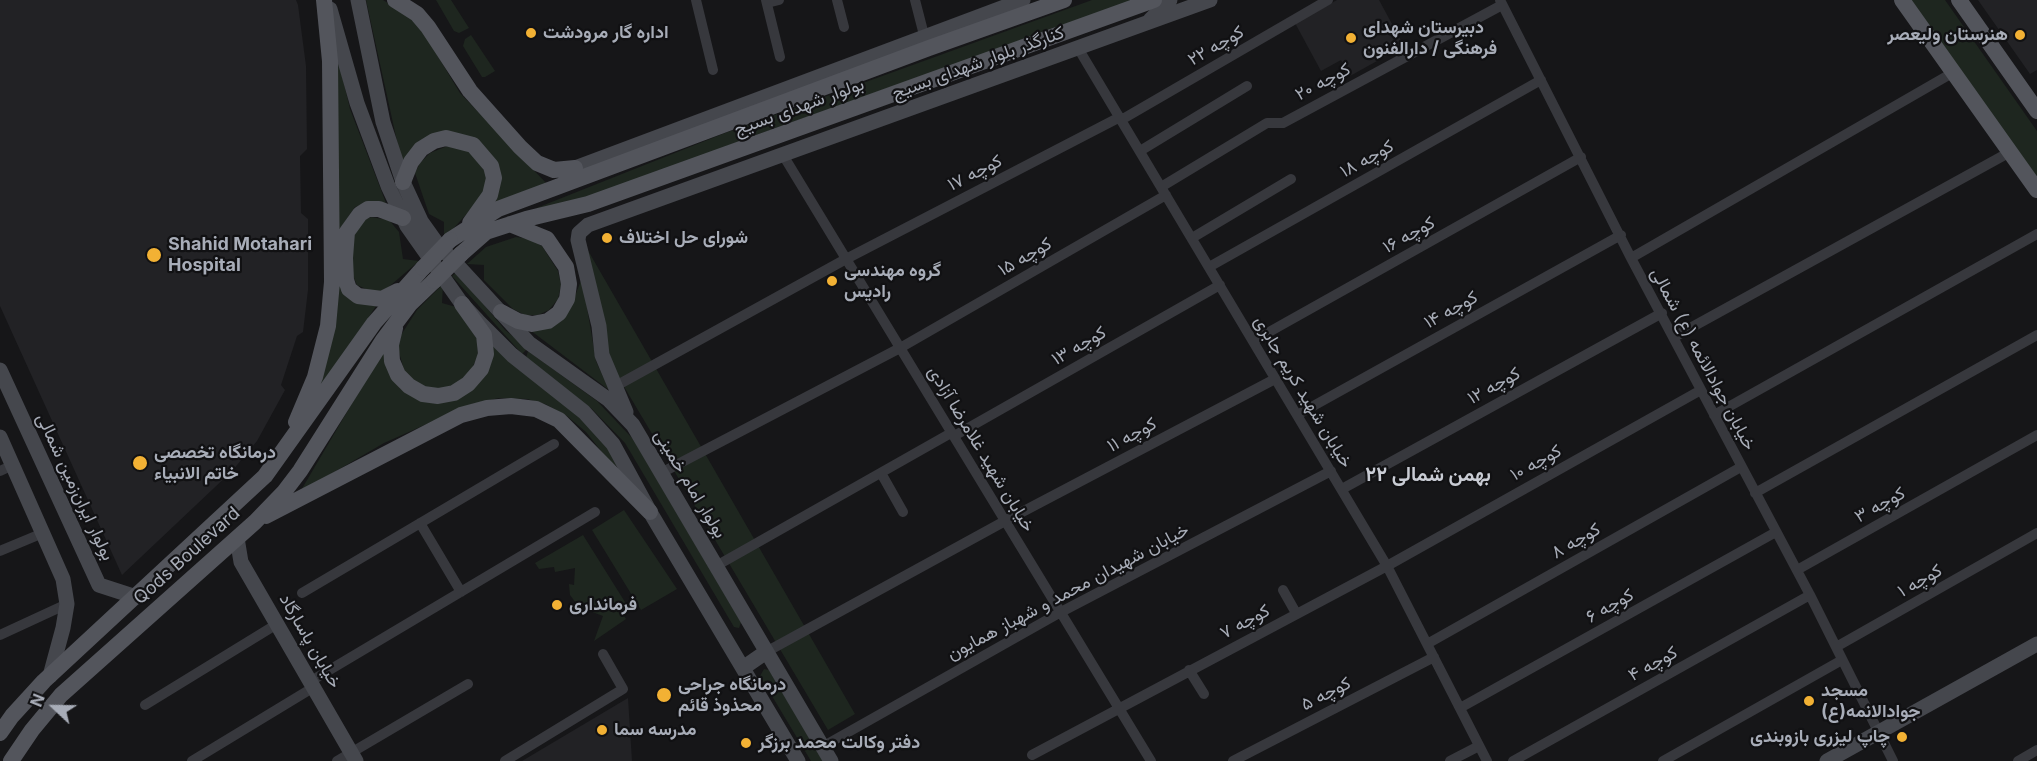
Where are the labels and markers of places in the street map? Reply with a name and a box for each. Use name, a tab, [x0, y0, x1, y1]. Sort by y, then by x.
place label: دبیرستان شهدای فرهنگی / دارالفنون	[1363, 17, 1497, 60]
place label: اداره گار مرودشت	[543, 22, 669, 44]
place label: هنرستان ولیعصر	[1887, 24, 2008, 46]
marker: اداره گار مرودشت	[524, 26, 538, 40]
marker: هنرستان ولیعصر	[2013, 28, 2027, 42]
marker: دبیرستان شهدای فرهنگی / دارالفنون	[1344, 31, 1358, 45]
place label: شورای حل اختلاف	[619, 227, 748, 249]
marker: شورای حل اختلاف	[600, 231, 614, 245]
place label: Shahid Motahari Hospital	[168, 234, 312, 276]
marker: Shahid Motahari Hospital	[145, 246, 163, 264]
place label: گروه مهندسی رادیس	[844, 260, 941, 302]
marker: گروه مهندسی رادیس	[825, 274, 839, 288]
place label: درمانگاه تخصصی خاتم الانبیاء	[154, 442, 276, 484]
marker: درمانگاه تخصصی خاتم الانبیاء	[131, 454, 149, 472]
place label: فرمانداری	[569, 594, 637, 616]
marker: فرمانداری	[550, 598, 564, 612]
place label: درمانگاه جراحی محذوذ قائم	[678, 674, 786, 716]
place label: مسجد جوادالانمه(ع)	[1821, 680, 1921, 722]
marker: درمانگاه جراحی محذوذ قائم	[655, 686, 673, 704]
marker: مسجد جوادالانمه(ع)	[1802, 694, 1816, 708]
place label: مدرسه سما	[614, 719, 696, 741]
marker: مدرسه سما	[595, 723, 609, 737]
place label: چاپ لیزری بازوبندی	[1750, 726, 1890, 748]
marker: چاپ لیزری بازوبندی	[1895, 730, 1909, 744]
place label: دفتر وکالت محمد برزگر	[758, 732, 920, 754]
marker: دفتر وکالت محمد برزگر	[739, 736, 753, 750]

